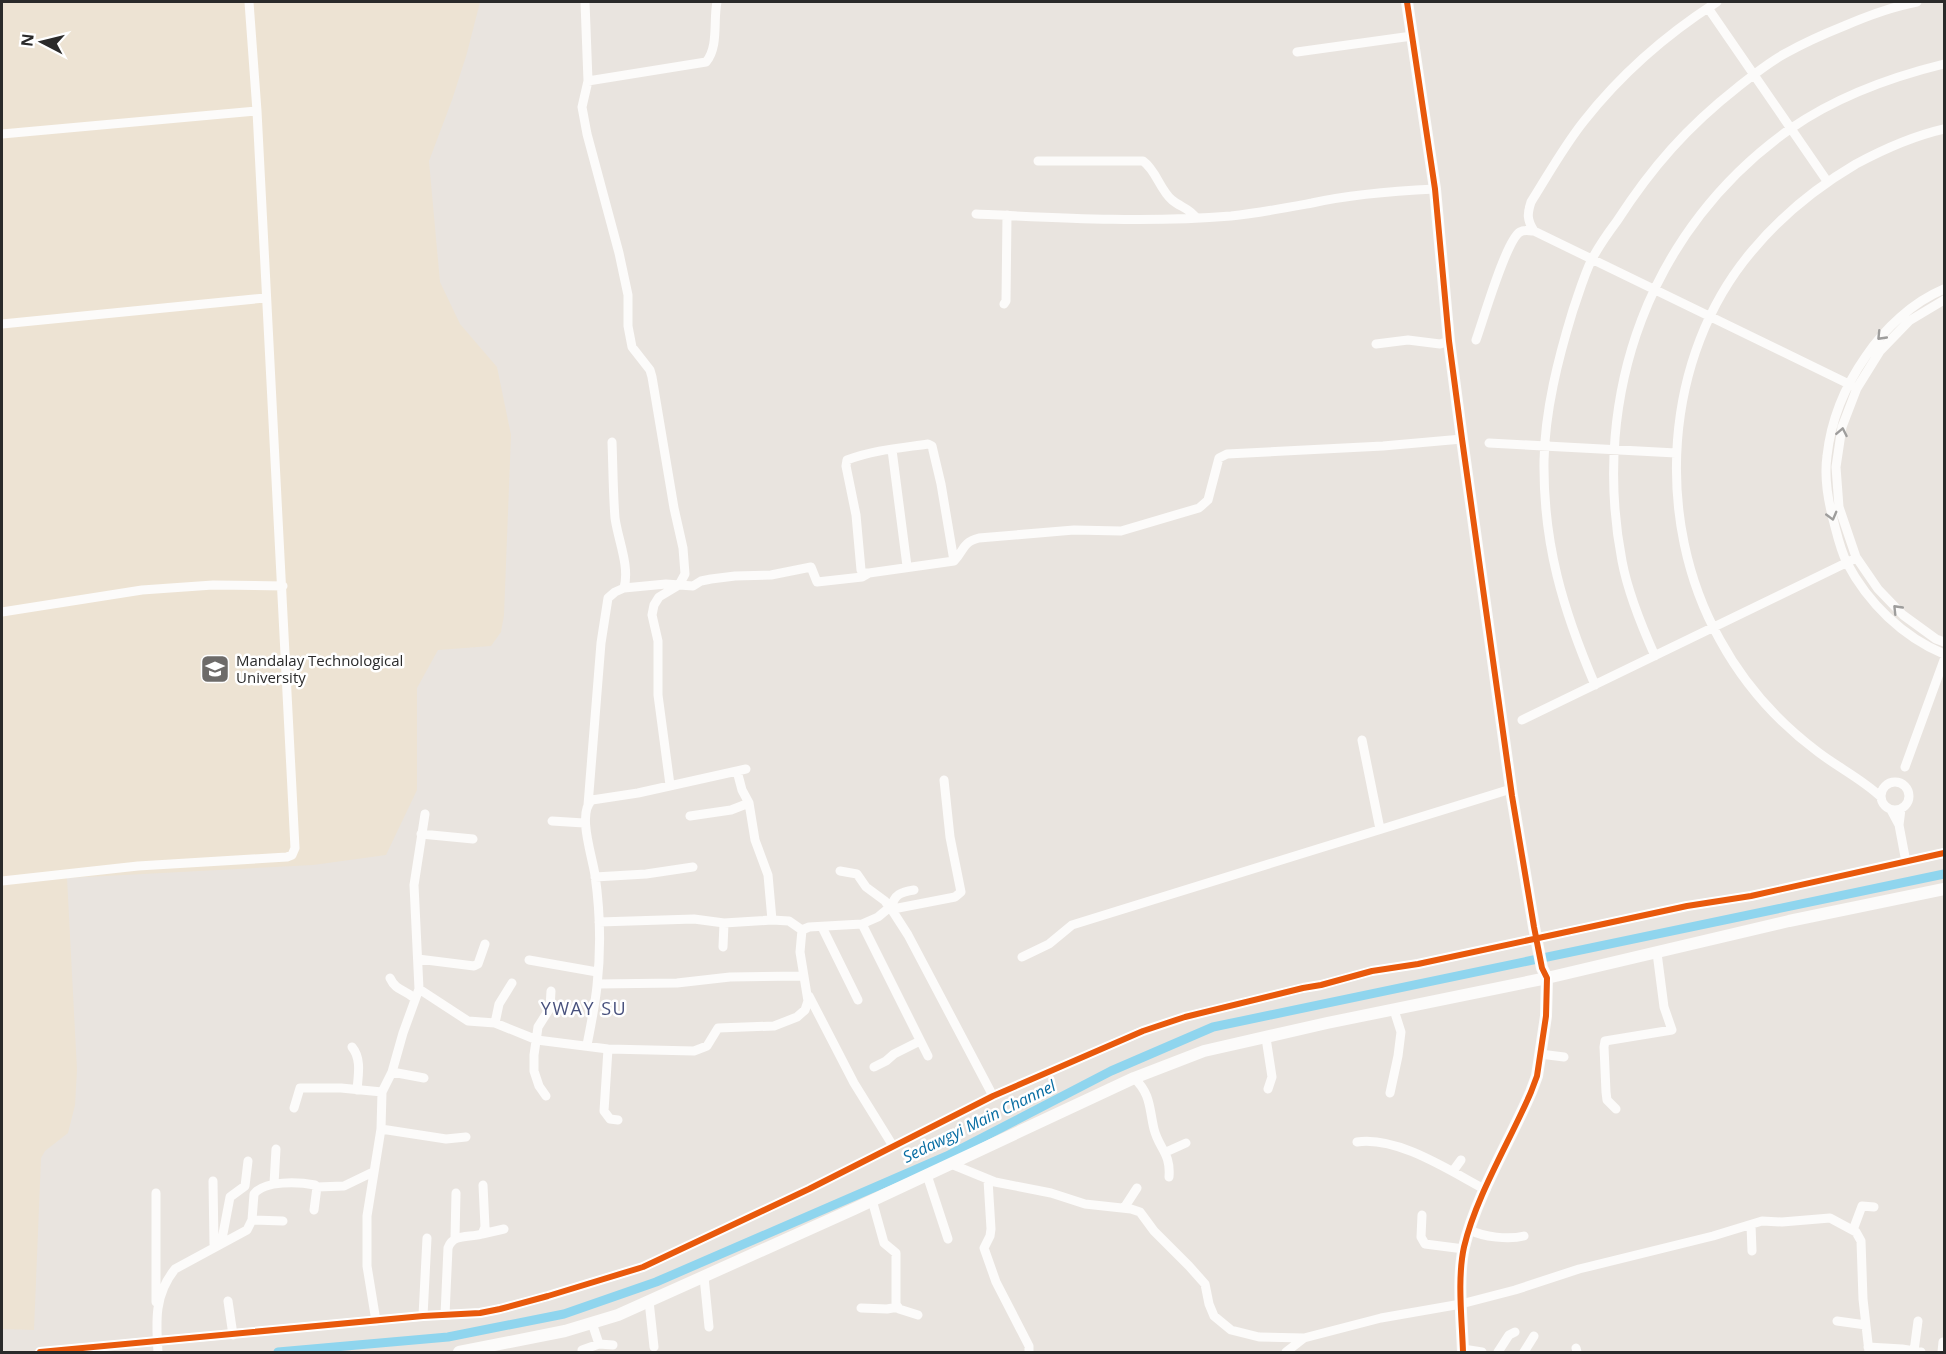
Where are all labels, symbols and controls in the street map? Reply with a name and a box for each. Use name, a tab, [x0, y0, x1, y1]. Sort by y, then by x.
north arrow	[12, 12, 72, 72]
text: N	[15, 32, 39, 48]
one-way arrow	[1877, 329, 1888, 339]
one-way arrow	[1835, 427, 1848, 437]
one-way arrow	[1825, 511, 1838, 521]
one-way arrow	[1893, 605, 1904, 615]
place label: Mandalay Technological University	[236, 650, 403, 687]
school or university icon: Mandalay Technological University	[199, 653, 231, 685]
district label: YWAY SU	[541, 996, 627, 1020]
water label: Sedawgyi Main Channel	[899, 1074, 1060, 1168]

